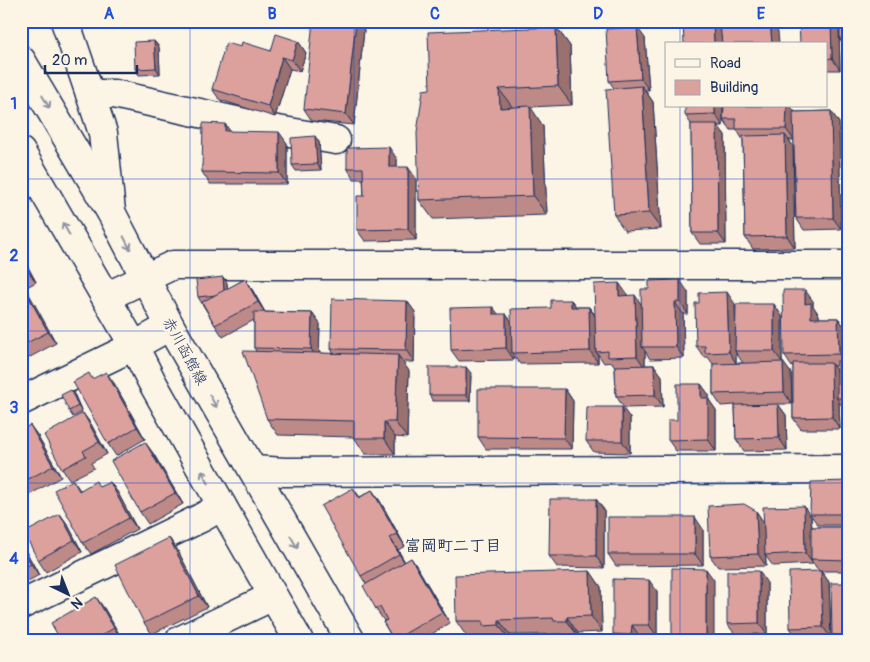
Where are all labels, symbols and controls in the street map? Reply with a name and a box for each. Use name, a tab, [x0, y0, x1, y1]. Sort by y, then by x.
text: A	[104, 4, 115, 24]
text: B	[267, 4, 277, 24]
text: C	[430, 4, 440, 24]
text: D	[593, 4, 603, 24]
text: E	[757, 4, 766, 24]
scale bar	[45, 42, 138, 74]
legend	[665, 42, 828, 108]
text: 20 m	[52, 51, 87, 70]
text: Road	[710, 54, 741, 73]
text: Building	[710, 78, 758, 97]
text: 1	[11, 94, 17, 114]
one-way arrow	[42, 94, 52, 109]
one-way arrow	[60, 222, 70, 236]
one-way arrow	[123, 235, 132, 250]
text: 2	[10, 246, 19, 266]
street label: 赤川函館線	[158, 314, 211, 389]
one-way arrow	[208, 393, 218, 408]
text: 3	[10, 398, 19, 418]
one-way arrow	[200, 470, 210, 485]
one-way arrow	[289, 534, 299, 549]
district label: 富岡町二丁目	[405, 536, 501, 556]
text: 4	[9, 549, 19, 569]
north arrow	[42, 570, 92, 620]
text: N	[67, 594, 86, 613]

